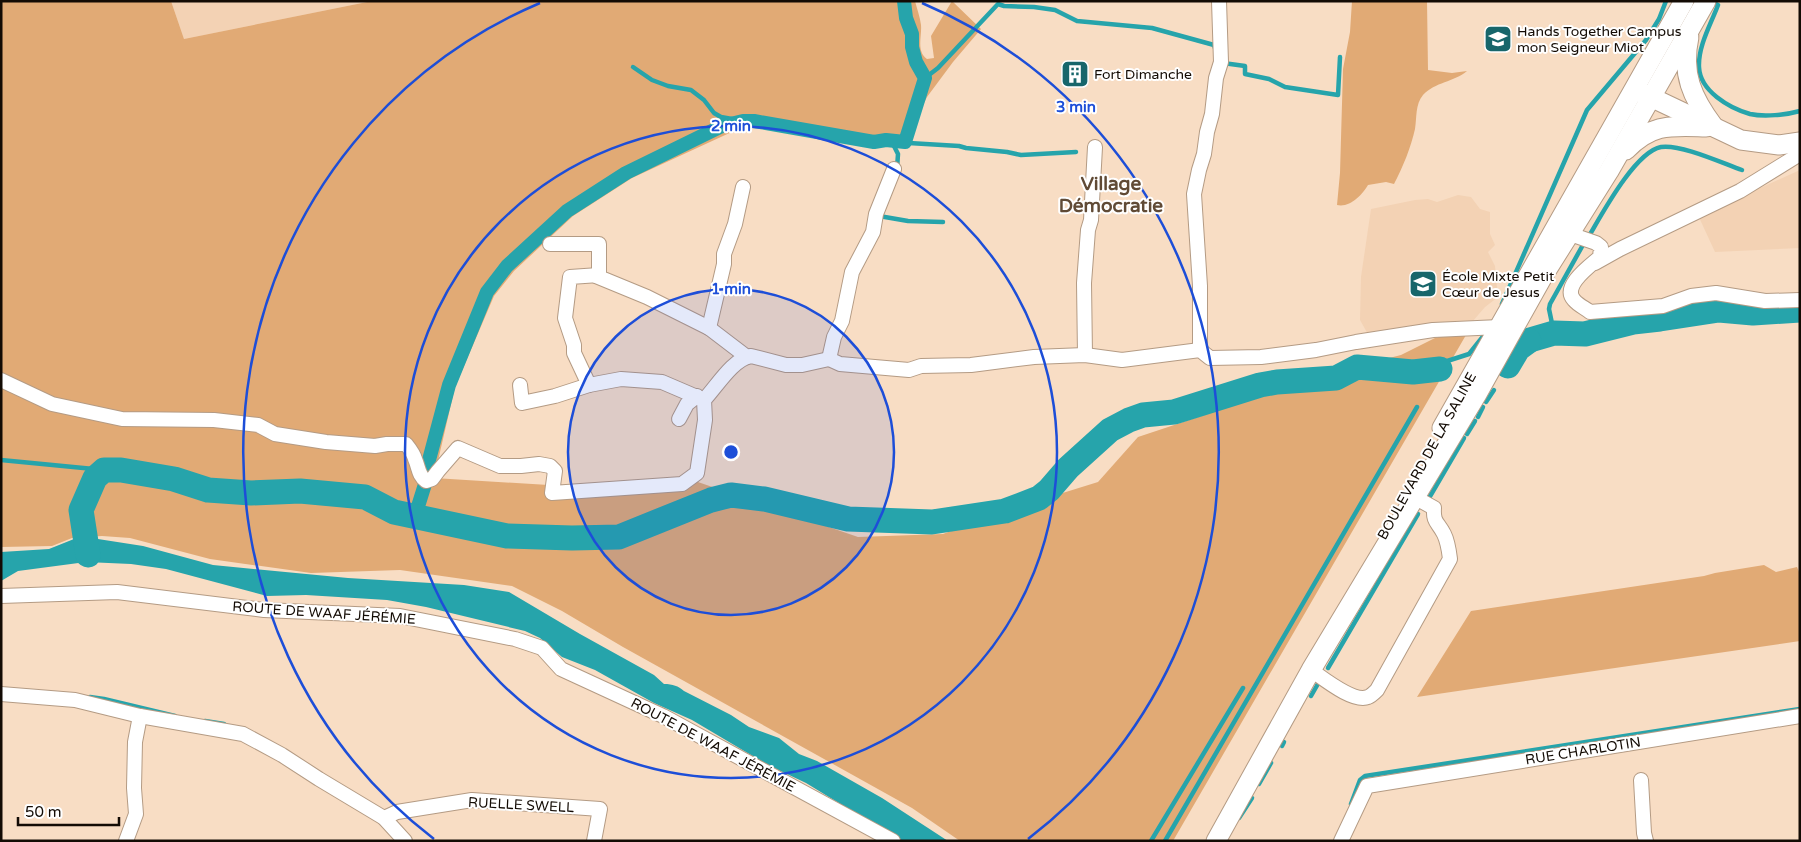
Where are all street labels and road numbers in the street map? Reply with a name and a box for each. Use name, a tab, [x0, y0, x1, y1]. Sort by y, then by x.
street label: BOULEVARD DE LA SALINE	[1374, 369, 1480, 543]
street label: ROUTE DE WAAF JÉRÉMIE	[232, 598, 416, 628]
street label: ROUTE DE WAAF JÉRÉMIE	[628, 694, 798, 796]
street label: RUE CHARLOTIN	[1524, 733, 1642, 769]
street label: RUELLE SWELL	[468, 794, 574, 816]

